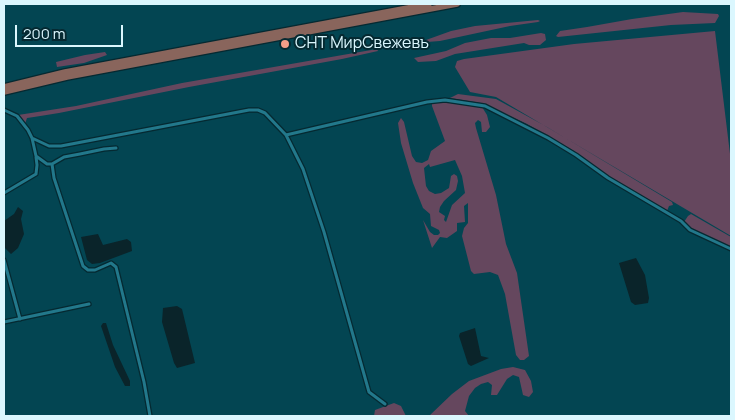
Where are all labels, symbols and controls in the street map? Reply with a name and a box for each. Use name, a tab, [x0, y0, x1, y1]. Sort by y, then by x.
scale bar	[18, 15, 125, 47]
text: 200 m	[23, 23, 66, 44]
place label: СНТ МирСвежевъ	[295, 34, 429, 54]
marker: СНТ МирСвежевъ	[279, 38, 291, 50]

